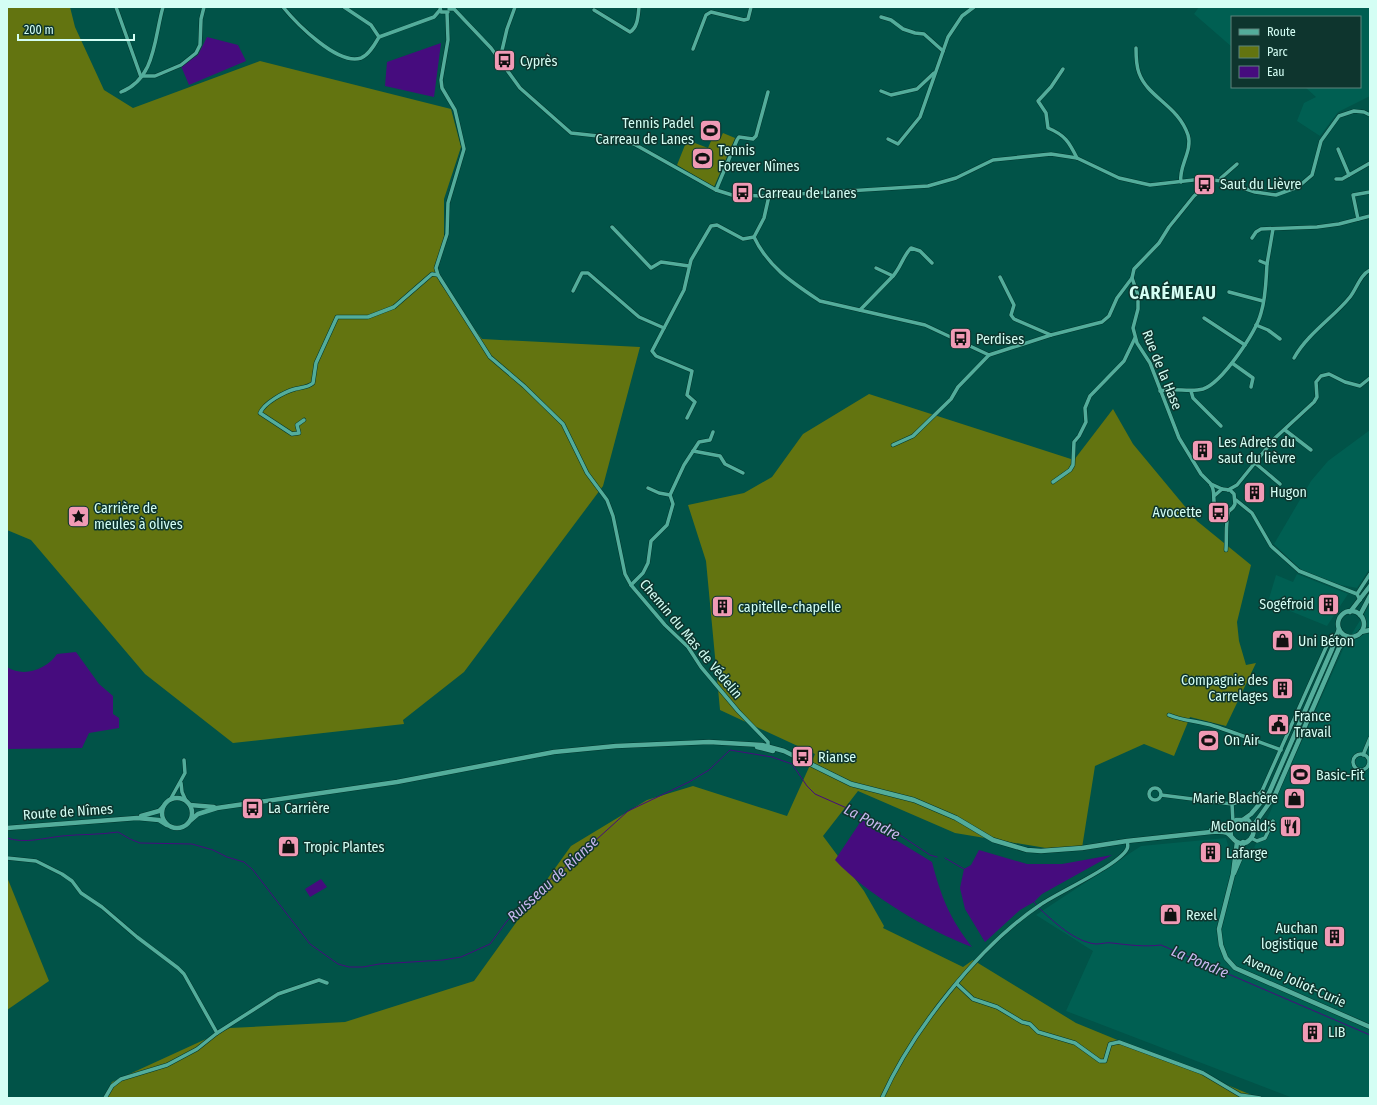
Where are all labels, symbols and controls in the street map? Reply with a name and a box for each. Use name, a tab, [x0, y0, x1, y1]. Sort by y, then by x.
scale bar	[18, 16, 134, 42]
legend	[1231, 16, 1361, 88]
text: 200 m	[24, 23, 54, 37]
text: Route	[1267, 25, 1296, 39]
text: Parc	[1267, 45, 1288, 59]
bus stop icon: Cyprès	[491, 48, 517, 74]
place label: Cyprès	[520, 53, 558, 70]
text: Eau	[1267, 65, 1285, 79]
place label: Tennis Padel Carreau de Lanes	[596, 115, 694, 148]
sports icon: Tennis Padel Carreau de Lanes	[697, 118, 723, 144]
place label: Tennis Forever Nîmes	[718, 142, 799, 175]
sports icon: Tennis Forever Nîmes	[690, 145, 716, 171]
bus stop icon: Saut du Lièvre	[1191, 171, 1217, 197]
place label: Saut du Lièvre	[1220, 176, 1301, 193]
bus stop icon: Carreau de Lanes	[729, 180, 755, 206]
place label: Carreau de Lanes	[758, 185, 856, 202]
district label: CARÉMEAU	[1129, 281, 1217, 304]
bus stop icon: Perdises	[948, 326, 974, 352]
street label: Rue de la Hase	[1138, 328, 1186, 413]
place label: Perdises	[976, 331, 1024, 348]
place label: Les Adrets du saut du lièvre	[1218, 434, 1296, 467]
building icon: Les Adrets du saut du lièvre	[1190, 437, 1216, 463]
building icon: Hugon	[1241, 479, 1267, 505]
place label: Hugon	[1270, 484, 1307, 501]
bus stop icon: Avocette	[1205, 499, 1231, 525]
place label: Carrière de meules à olives	[94, 500, 183, 533]
place icon: Carrière de meules à olives	[66, 503, 92, 529]
place label: Avocette	[1153, 504, 1202, 521]
street label: Chemin du Mas de Védelin	[636, 576, 746, 702]
building icon: Sogéfroid	[1316, 591, 1342, 617]
building icon: capitelle-chapelle	[709, 594, 735, 620]
place label: Sogéfroid	[1259, 596, 1314, 613]
place label: capitelle-chapelle	[738, 599, 841, 616]
shop icon: Uni Béton	[1269, 628, 1295, 654]
place label: Uni Béton	[1298, 633, 1354, 650]
place label: Compagnie des Carrelages	[1181, 672, 1268, 705]
building icon: Compagnie des Carrelages	[1270, 675, 1296, 701]
place label: France Travail	[1294, 708, 1332, 741]
public building icon: France Travail	[1266, 711, 1292, 737]
sports icon: On Air	[1195, 727, 1221, 753]
place label: On Air	[1224, 732, 1259, 749]
bus stop icon: Rianse	[789, 744, 815, 770]
place label: Rianse	[818, 749, 856, 766]
sports icon: Basic-Fit	[1288, 762, 1314, 788]
place label: Basic-Fit	[1316, 767, 1365, 784]
shop icon: Marie Blachère	[1281, 785, 1307, 811]
place label: Marie Blachère	[1193, 790, 1278, 807]
bus stop icon: La Carrière	[239, 795, 265, 821]
street label: Route de Nîmes	[22, 800, 114, 824]
place label: La Carrière	[268, 800, 330, 817]
water label: La Pondre	[841, 800, 903, 844]
restaurant icon: McDonald's	[1278, 813, 1304, 839]
place label: McDonald's	[1211, 818, 1276, 835]
water label: Ruisseau de Rianse	[504, 832, 602, 926]
shop icon: Tropic Plantes	[276, 834, 302, 860]
place label: Tropic Plantes	[304, 839, 385, 856]
building icon: Lafarge	[1197, 840, 1223, 866]
place label: Lafarge	[1226, 845, 1268, 862]
shop icon: Rexel	[1157, 902, 1183, 928]
place label: Rexel	[1186, 907, 1217, 924]
place label: Auchan logistique	[1261, 920, 1318, 953]
building icon: Auchan logistique	[1321, 923, 1347, 949]
water label: La Pondre	[1169, 942, 1231, 982]
street label: Avenue Joliot-Curie	[1241, 951, 1349, 1011]
building icon: LIB	[1299, 1019, 1325, 1045]
place label: LIB	[1328, 1024, 1346, 1041]

